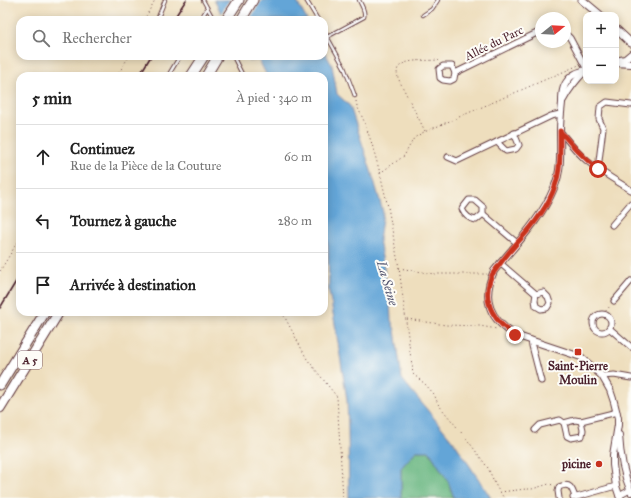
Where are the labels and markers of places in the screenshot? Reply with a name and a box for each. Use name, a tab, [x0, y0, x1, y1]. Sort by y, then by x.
marker: Saint-Pierre Moulin	[573, 347, 583, 357]
place label: Saint-Pierre Moulin	[548, 359, 608, 387]
place label: picine	[561, 457, 591, 472]
marker: picine	[594, 459, 604, 469]

